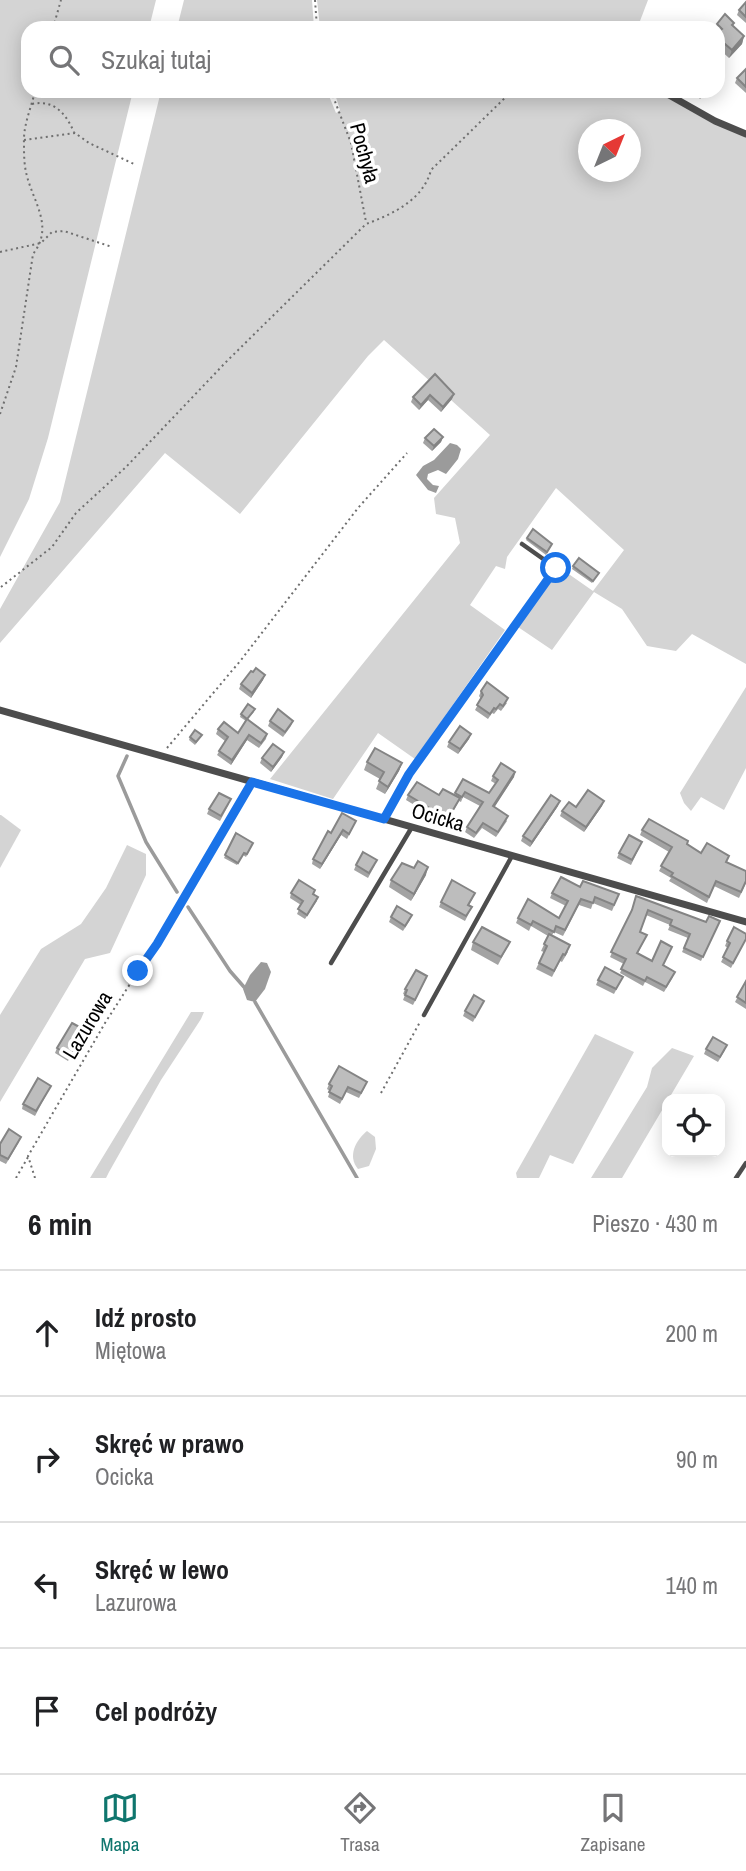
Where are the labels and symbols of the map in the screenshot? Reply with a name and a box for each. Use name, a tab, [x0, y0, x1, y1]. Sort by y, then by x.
north arrow	[578, 119, 641, 182]
street label: Pochyła	[343, 120, 387, 187]
route start	[540, 552, 571, 583]
street label: Ocicka	[408, 796, 468, 838]
route end	[122, 955, 153, 986]
street label: Lazurowa	[55, 985, 119, 1064]

